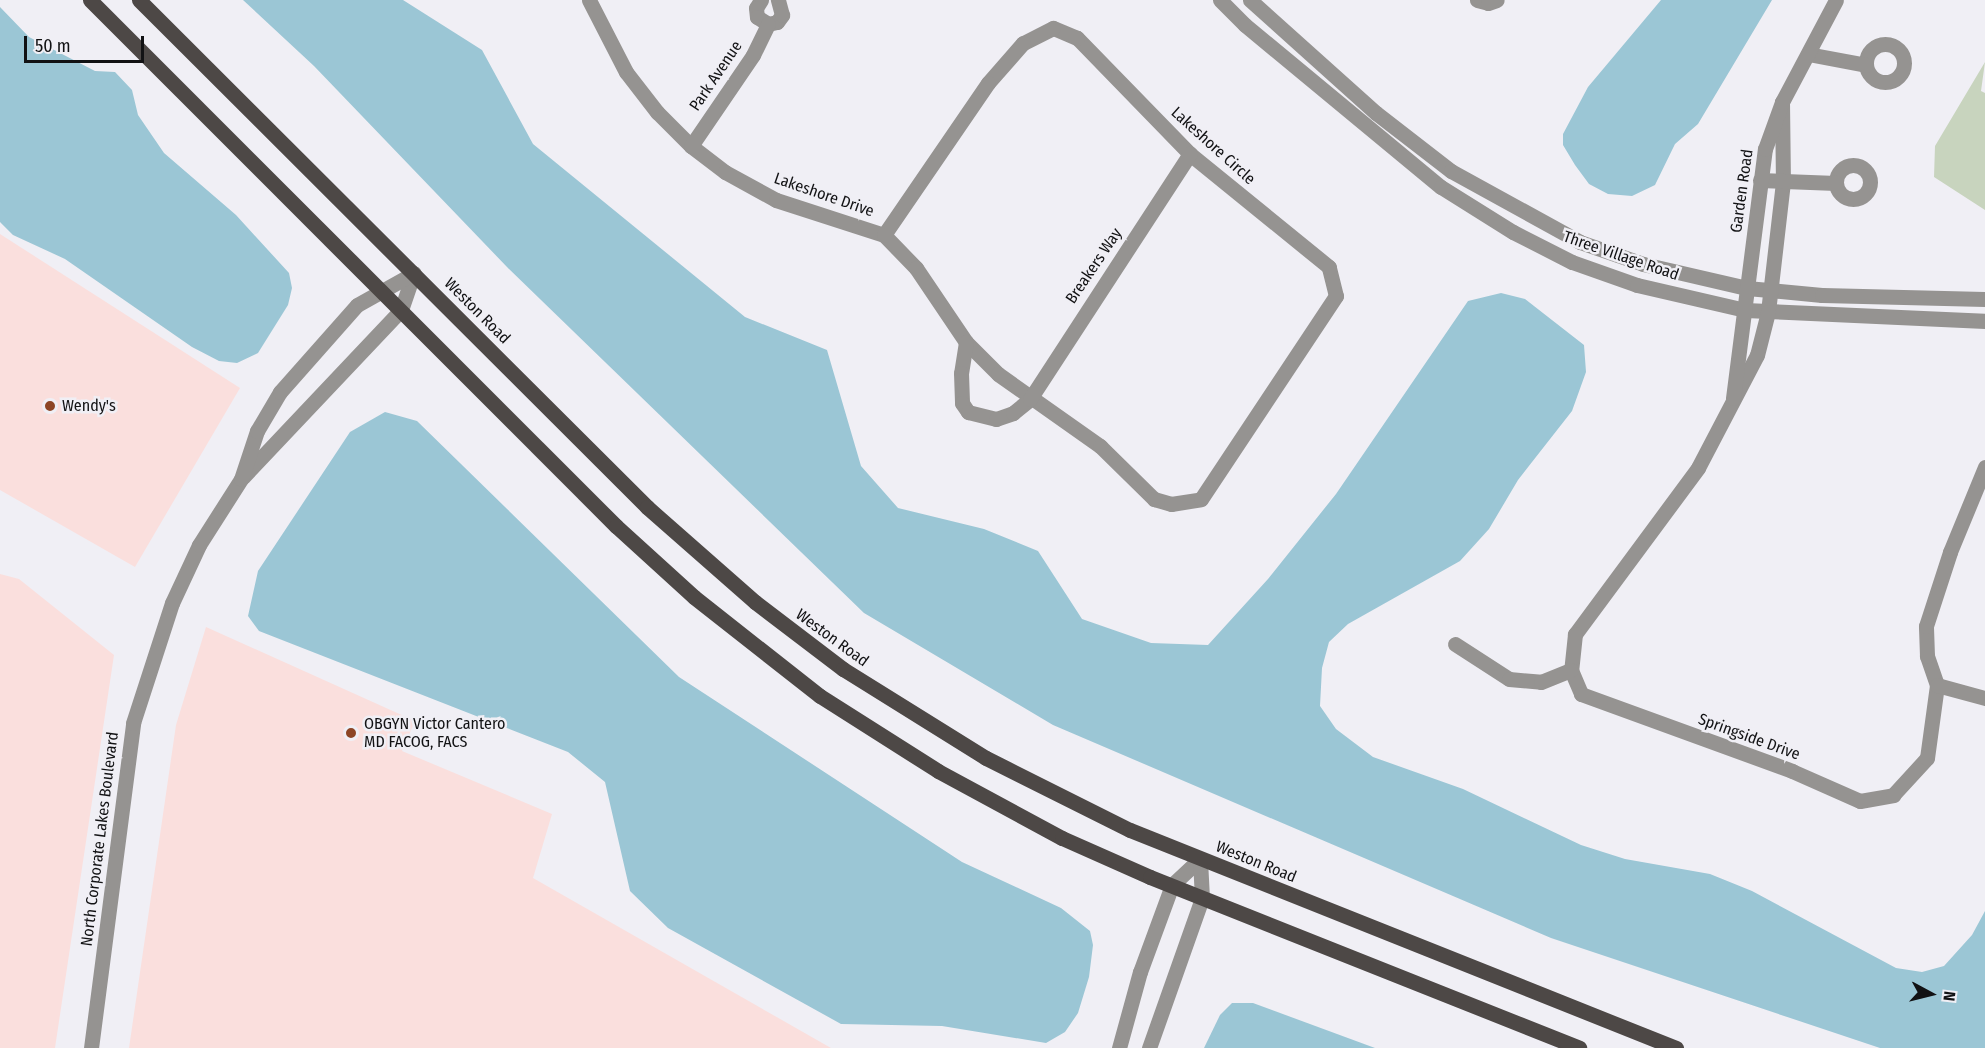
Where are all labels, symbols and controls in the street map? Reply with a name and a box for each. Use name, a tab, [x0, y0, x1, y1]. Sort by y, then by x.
scale bar	[27, 24, 147, 62]
text: 50 m	[35, 35, 71, 57]
street label: Park Avenue	[686, 37, 746, 115]
street label: Lakeshore Circle	[1167, 103, 1259, 189]
street label: Garden Road	[1727, 148, 1757, 234]
street label: Lakeshore Drive	[772, 169, 876, 221]
street label: Breakers Way	[1062, 225, 1126, 307]
street label: Three Village Road	[1561, 227, 1681, 285]
street label: Weston Road	[440, 274, 514, 348]
place label: Wendy's	[62, 396, 116, 416]
marker: Wendy's	[43, 399, 57, 413]
street label: Weston Road	[792, 605, 872, 671]
street label: Springside Drive	[1695, 710, 1803, 764]
place label: OBGYN Victor Cantero MD FACOG, FACS	[364, 714, 505, 752]
marker: OBGYN Victor Cantero MD FACOG, FACS	[342, 724, 360, 742]
street label: North Corporate Lakes Boulevard	[77, 731, 123, 947]
street label: Weston Road	[1213, 837, 1299, 887]
north arrow	[1901, 964, 1961, 1024]
text: N	[1939, 990, 1959, 1002]

